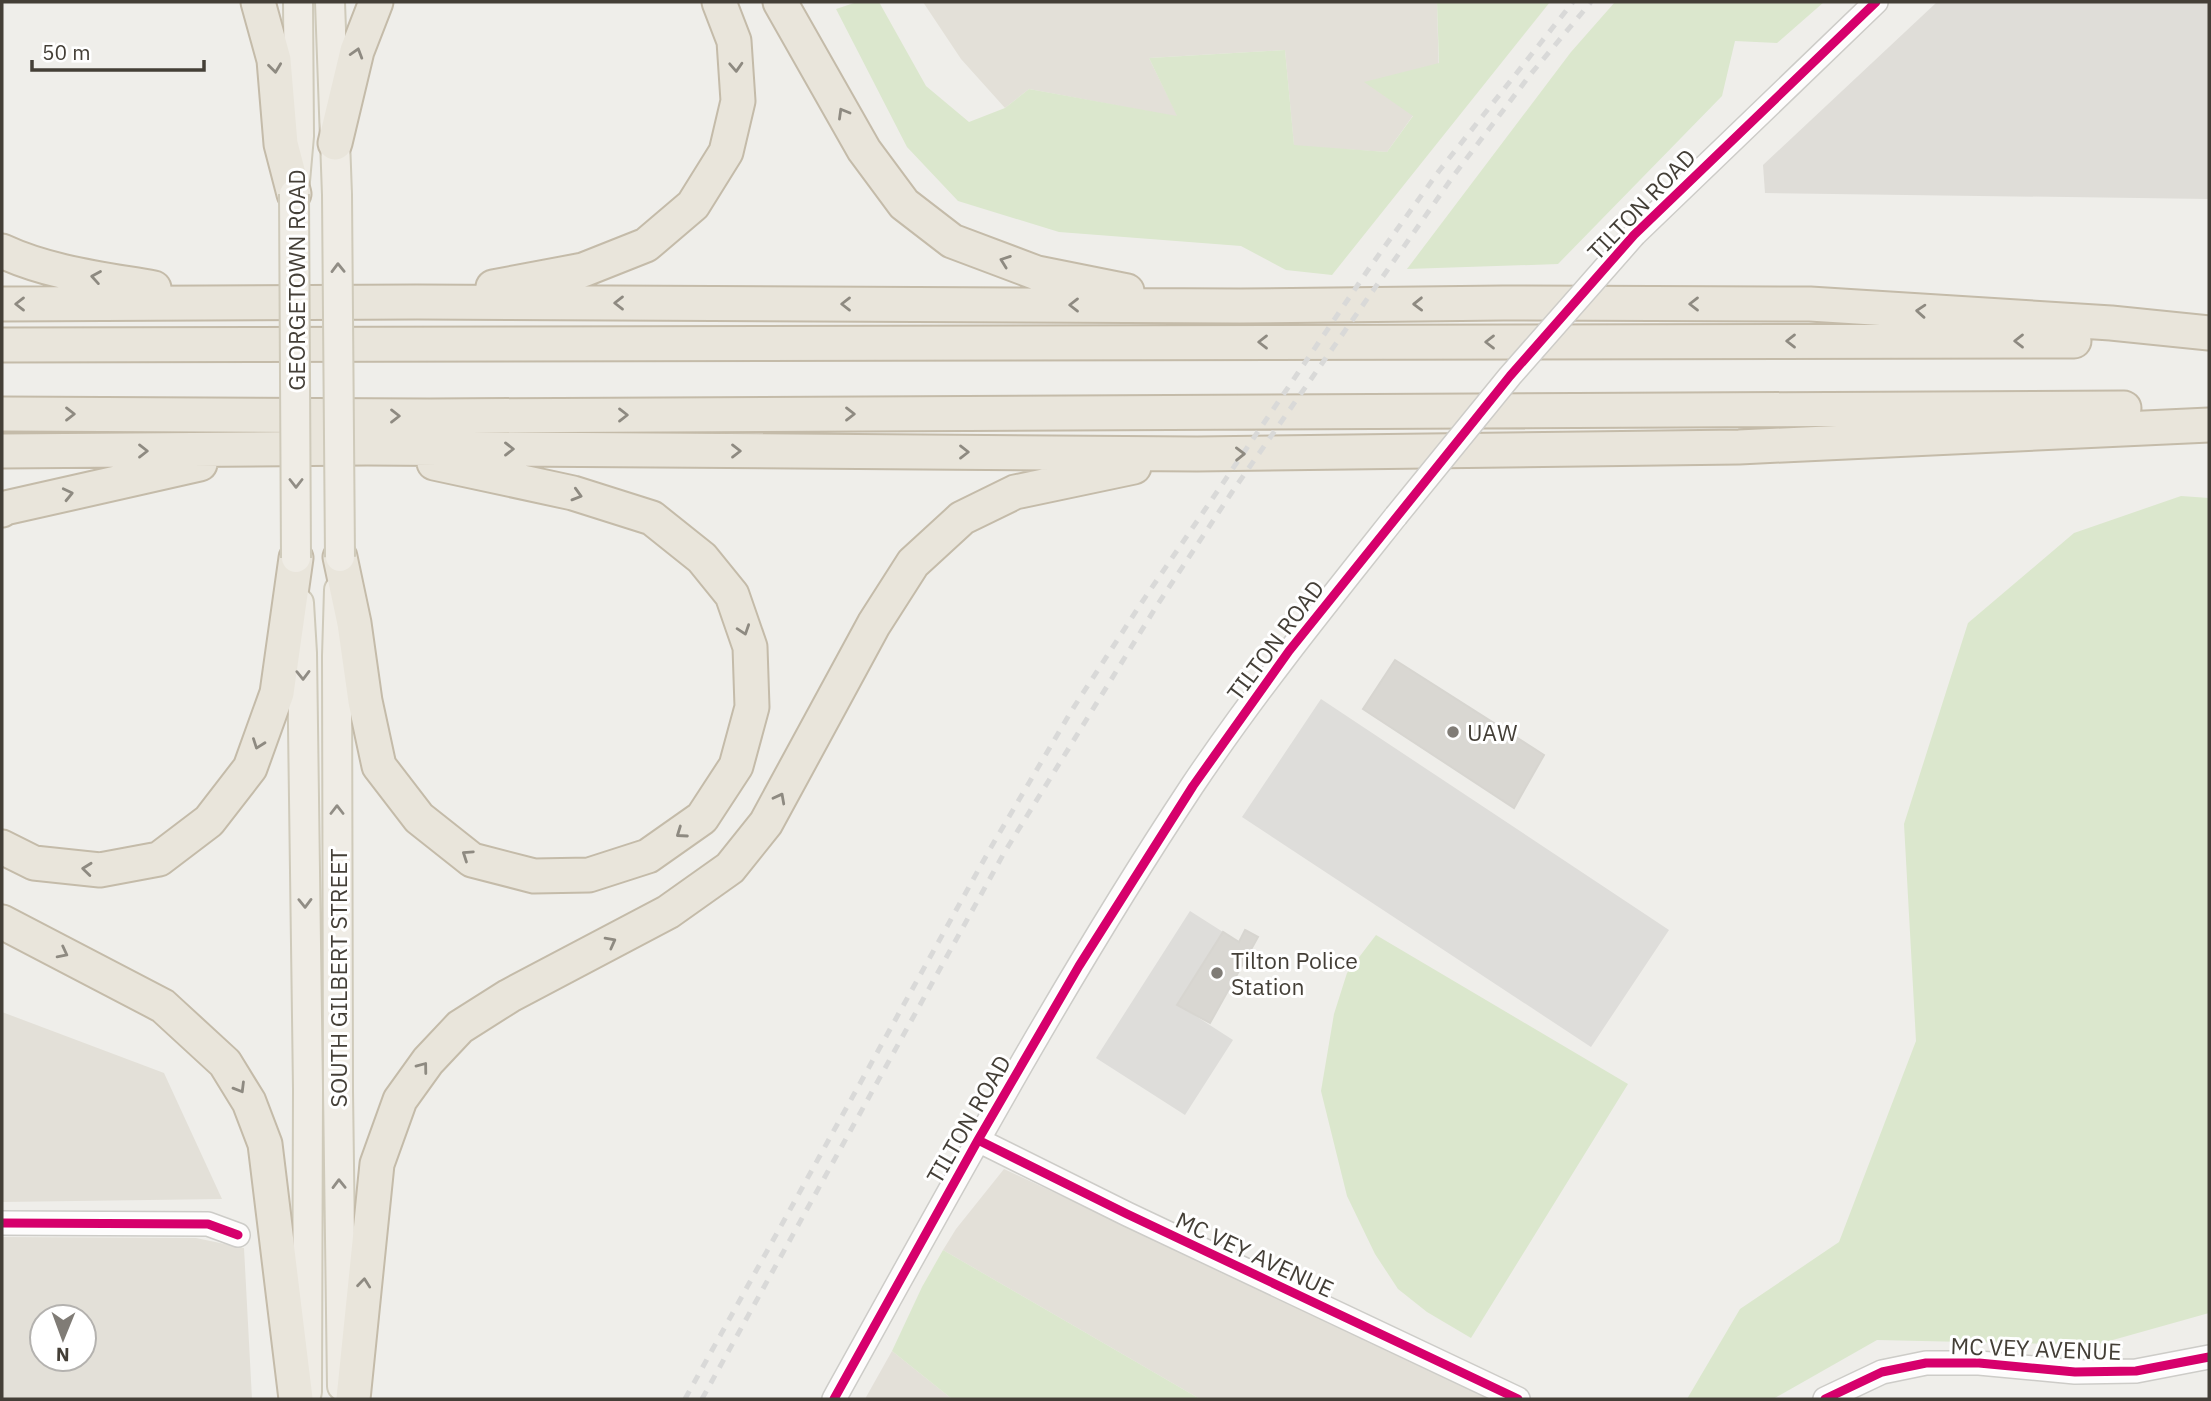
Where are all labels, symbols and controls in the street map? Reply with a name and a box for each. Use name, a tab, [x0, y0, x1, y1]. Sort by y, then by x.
scale bar	[32, 28, 203, 72]
text: 50 m	[42, 38, 91, 66]
one-way arrow	[349, 47, 364, 59]
one-way arrow	[267, 62, 282, 74]
one-way arrow	[728, 62, 743, 73]
one-way arrow	[838, 107, 851, 120]
street label: TILTON ROAD	[1580, 142, 1702, 266]
street label: GEORGETOWN ROAD	[281, 169, 311, 391]
one-way arrow	[1000, 255, 1012, 269]
one-way arrow	[330, 262, 346, 273]
one-way arrow	[90, 270, 102, 285]
one-way arrow	[613, 295, 624, 311]
one-way arrow	[15, 296, 25, 312]
one-way arrow	[840, 296, 851, 312]
one-way arrow	[1412, 296, 1422, 312]
one-way arrow	[1688, 296, 1699, 312]
one-way arrow	[1068, 297, 1078, 313]
one-way arrow	[1916, 304, 1927, 319]
one-way arrow	[1785, 333, 1796, 349]
one-way arrow	[2013, 333, 2023, 349]
one-way arrow	[1257, 334, 1267, 350]
one-way arrow	[1484, 334, 1495, 350]
one-way arrow	[65, 406, 76, 422]
one-way arrow	[846, 406, 856, 422]
one-way arrow	[618, 407, 629, 423]
one-way arrow	[391, 408, 401, 424]
one-way arrow	[504, 441, 514, 457]
one-way arrow	[139, 443, 149, 459]
one-way arrow	[731, 443, 742, 459]
one-way arrow	[958, 445, 969, 460]
one-way arrow	[1235, 446, 1246, 461]
one-way arrow	[288, 478, 304, 488]
one-way arrow	[62, 487, 74, 502]
one-way arrow	[571, 487, 583, 501]
street label: TILTON ROAD	[1220, 574, 1330, 706]
one-way arrow	[736, 624, 750, 636]
one-way arrow	[295, 670, 310, 681]
place label: UAW	[1467, 717, 1518, 747]
marker: UAW	[1445, 724, 1461, 740]
one-way arrow	[253, 738, 267, 750]
one-way arrow	[772, 792, 785, 805]
one-way arrow	[329, 804, 345, 814]
one-way arrow	[675, 825, 688, 838]
street label: SOUTH GILBERT STREET	[323, 849, 353, 1107]
one-way arrow	[462, 851, 475, 863]
one-way arrow	[82, 861, 93, 876]
one-way arrow	[297, 898, 313, 908]
one-way arrow	[603, 937, 616, 950]
one-way arrow	[56, 944, 68, 958]
place label: Tilton Police Station	[1231, 945, 1358, 1001]
marker: Tilton Police Station	[1209, 965, 1225, 981]
street label: TILTON ROAD	[919, 1049, 1017, 1189]
one-way arrow	[415, 1063, 428, 1075]
one-way arrow	[232, 1081, 245, 1094]
one-way arrow	[331, 1178, 347, 1189]
street label: MC VEY AVENUE	[1171, 1204, 1339, 1304]
one-way arrow	[357, 1277, 372, 1288]
north arrow	[28, 1303, 98, 1373]
street label: MC VEY AVENUE	[1950, 1330, 2122, 1366]
text: N	[56, 1343, 70, 1367]

